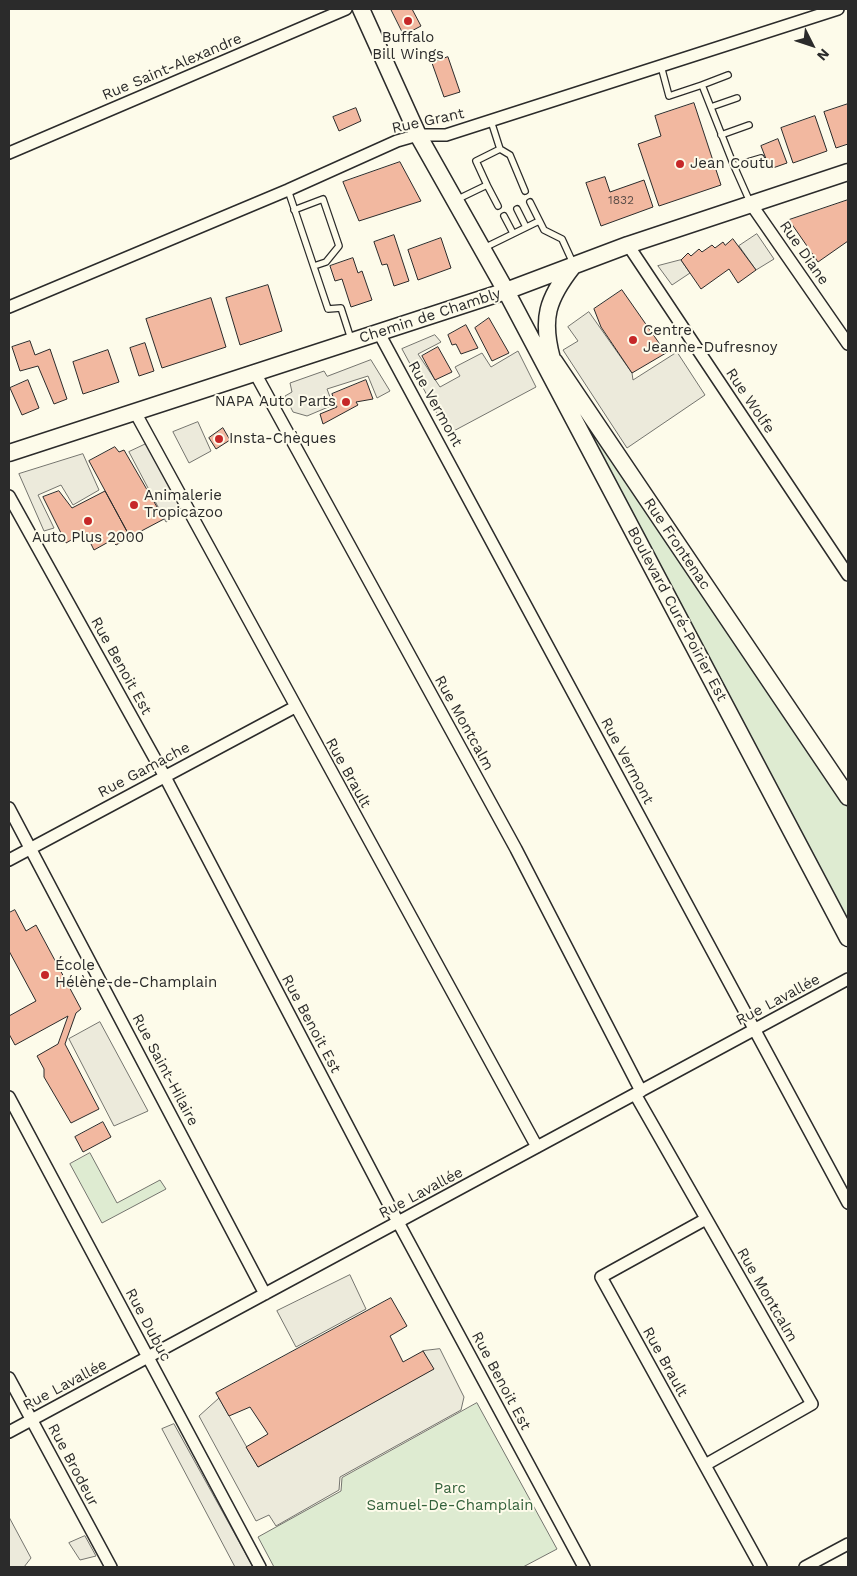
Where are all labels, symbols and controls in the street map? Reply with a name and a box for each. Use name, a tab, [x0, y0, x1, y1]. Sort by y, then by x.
marker: Buffalo Bill Wings	[402, 15, 414, 27]
north arrow	[787, 20, 837, 70]
street label: Rue Saint-Alexandre	[100, 29, 244, 105]
place label: Buffalo Bill Wings	[372, 29, 444, 64]
text: N	[814, 46, 833, 64]
street label: Rue Grant	[390, 105, 466, 137]
place label: Jean Coutu	[690, 155, 774, 173]
marker: Jean Coutu	[674, 158, 686, 170]
house number: 1832	[608, 193, 634, 207]
street label: Rue Diane	[775, 218, 833, 288]
street label: Chemin de Chambly	[357, 285, 503, 347]
place label: Centre Jeanne-Dufresnoy	[643, 322, 778, 357]
marker: Centre Jeanne-Dufresnoy	[627, 334, 639, 346]
street label: Rue Vermont	[404, 358, 466, 450]
street label: Rue Wolfe	[722, 365, 778, 437]
place label: NAPA Auto Parts	[215, 393, 336, 411]
marker: NAPA Auto Parts	[340, 396, 352, 408]
place label: Insta-Chèques	[229, 430, 336, 448]
marker: Insta-Chèques	[213, 433, 225, 445]
place label: Animalerie Tropicazoo	[144, 487, 223, 522]
street label: Rue Frontenac	[640, 495, 714, 593]
marker: Animalerie Tropicazoo	[128, 499, 140, 511]
marker: Auto Plus 2000	[82, 515, 94, 527]
street label: Boulevard Curé-Poirier Est	[623, 524, 731, 704]
place label: Auto Plus 2000	[32, 529, 144, 547]
street label: Rue Benoit Est	[87, 614, 155, 718]
street label: Rue Montcalm	[430, 672, 498, 774]
street label: Rue Vermont	[597, 715, 657, 807]
street label: Rue Brault	[321, 735, 375, 811]
street label: Rue Gamache	[95, 738, 193, 802]
place label: École Hélène-de-Champlain	[55, 957, 217, 992]
marker: École Hélène-de-Champlain	[39, 969, 51, 981]
street label: Rue Lavallée	[733, 970, 823, 1030]
street label: Rue Benoit Est	[278, 972, 344, 1076]
street label: Rue Saint-Hilaire	[128, 1011, 202, 1129]
street label: Rue Lavallée	[376, 1163, 466, 1223]
street label: Rue Montcalm	[733, 1245, 801, 1345]
street label: Rue Dubuc	[121, 1285, 175, 1365]
street label: Rue Brault	[638, 1324, 692, 1400]
street label: Rue Benoit Est	[468, 1329, 534, 1433]
street label: Rue Lavallée	[20, 1355, 110, 1415]
street label: Rue Brodeur	[44, 1421, 102, 1509]
park label: Parc Samuel-De-Champlain	[366, 1480, 534, 1515]

